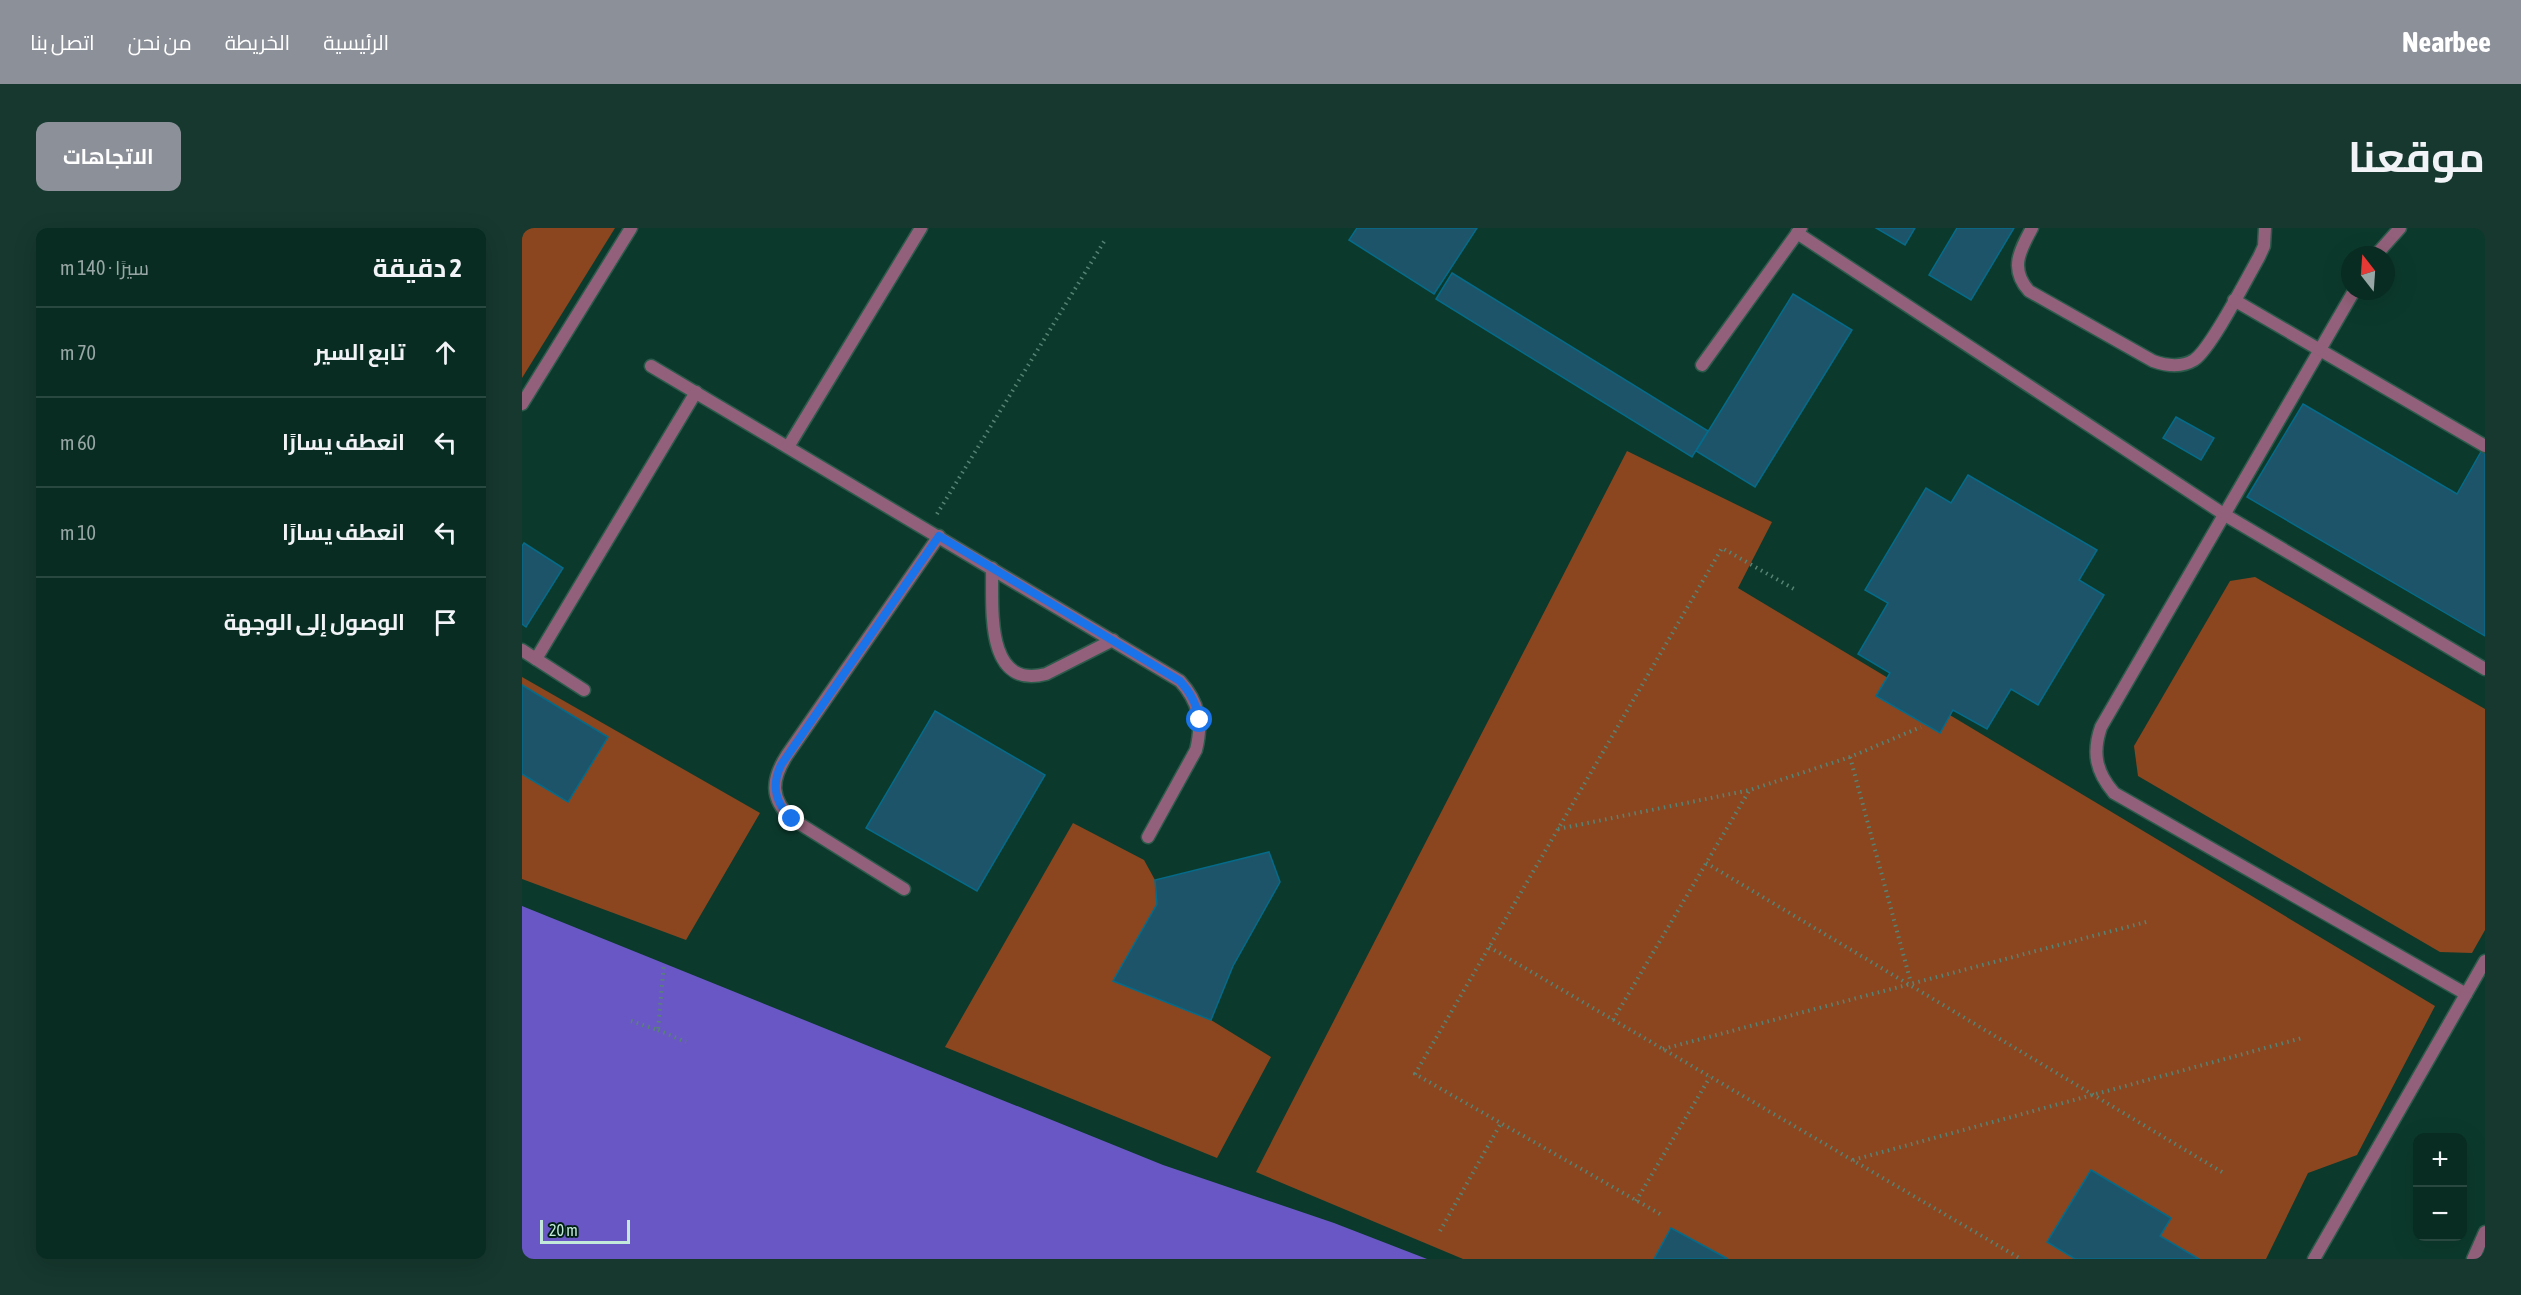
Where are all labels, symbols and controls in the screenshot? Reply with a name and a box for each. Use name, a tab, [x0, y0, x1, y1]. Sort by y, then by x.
text: Nearbee	[2402, 26, 2491, 58]
text: اتصل بنا	[30, 30, 95, 54]
text: من نحن	[128, 30, 192, 54]
text: الخريطة	[225, 30, 290, 54]
text: الرئيسية	[323, 30, 389, 54]
button: الاتجاهات	[36, 122, 181, 191]
text: موقعنا	[2348, 133, 2485, 181]
north arrow	[2341, 246, 2395, 300]
text: 2 دقيقة	[373, 253, 462, 283]
text: سيرًا · 140 m	[60, 256, 149, 279]
icon: ahead	[429, 336, 462, 369]
text: تابع السير	[315, 339, 405, 365]
text: 70 m	[60, 341, 96, 364]
icon: left	[429, 426, 462, 459]
text: انعطف يسارًا	[282, 429, 405, 455]
text: 60 m	[60, 431, 96, 454]
icon: left	[429, 516, 462, 549]
text: انعطف يسارًا	[282, 519, 405, 545]
text: 10 m	[60, 521, 96, 544]
icon: arrive	[429, 606, 462, 639]
text: الوصول إلى الوجهة	[224, 609, 405, 635]
route start	[1186, 706, 1212, 732]
route end	[778, 805, 804, 831]
map controls	[2413, 1133, 2467, 1241]
button: +	[2413, 1133, 2467, 1187]
button: −	[2413, 1187, 2467, 1241]
scale bar	[540, 1217, 630, 1244]
text: 20 m	[549, 1221, 578, 1239]

